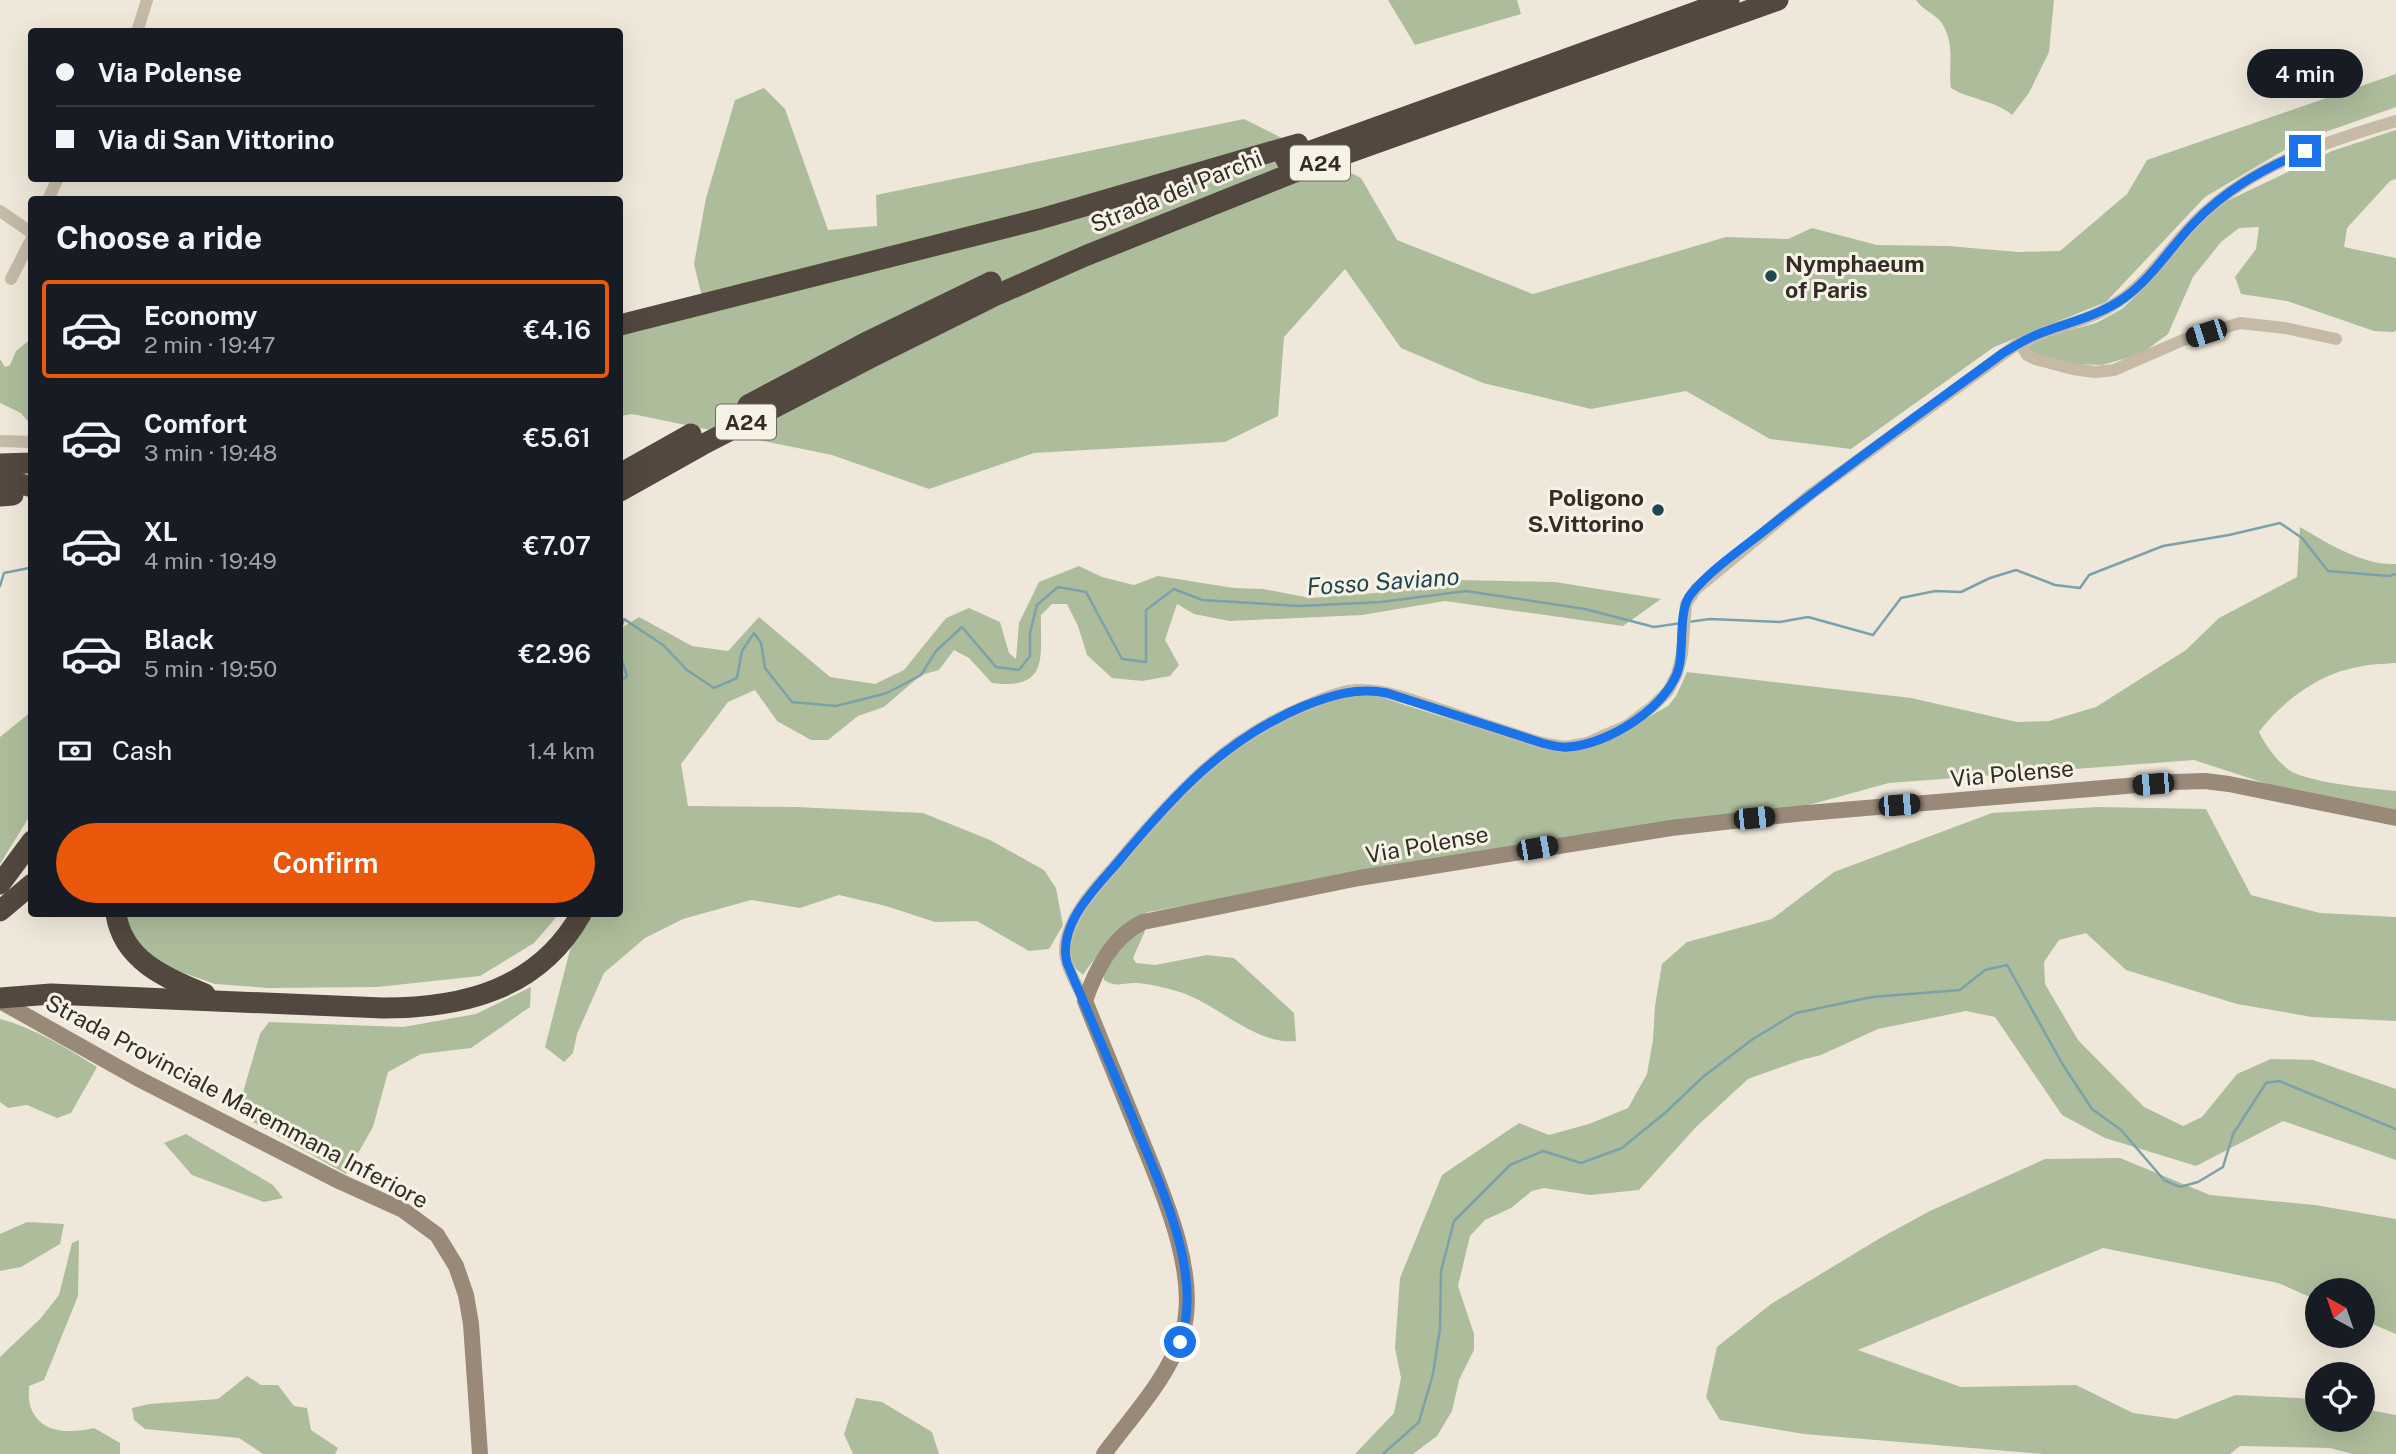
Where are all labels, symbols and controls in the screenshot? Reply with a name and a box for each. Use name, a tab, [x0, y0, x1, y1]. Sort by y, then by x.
callout: 4 min	[2247, 50, 2363, 99]
text: Via Polense	[98, 57, 242, 88]
text: 4 min	[2275, 60, 2335, 87]
text: Via di San Vittorino	[98, 124, 334, 155]
route end	[2289, 135, 2321, 167]
street label: Strada dei Parchi	[1086, 144, 1266, 238]
road number: A24	[1290, 146, 1350, 180]
text: Choose a ride	[56, 219, 262, 256]
place label: Nymphaeum of Paris	[1785, 250, 1925, 303]
marker: Nymphaeum of Paris	[1763, 268, 1779, 284]
icon: car	[60, 298, 123, 361]
text: Economy	[144, 300, 257, 331]
text: €4.16	[524, 314, 591, 345]
car	[2183, 317, 2230, 349]
text: 2 min · 19:47	[144, 331, 276, 358]
road number: A24	[716, 404, 776, 440]
icon: car	[60, 406, 123, 469]
text: Comfort	[144, 408, 247, 439]
text: €5.61	[523, 422, 591, 453]
text: 3 min · 19:48	[144, 439, 278, 466]
place label: Poligono S.Vittorino	[1527, 484, 1644, 537]
marker: Poligono S.Vittorino	[1650, 502, 1666, 518]
icon: car	[60, 514, 123, 577]
text: XL	[144, 516, 178, 547]
text: €7.07	[523, 530, 591, 561]
text: 4 min · 19:49	[144, 547, 277, 574]
water label: Fosso Saviano	[1306, 562, 1460, 600]
icon: car	[60, 622, 123, 685]
text: Black	[144, 624, 214, 655]
text: €2.96	[519, 638, 591, 669]
text: 5 min · 19:50	[144, 655, 277, 682]
icon: cash	[56, 732, 94, 770]
text: Cash	[112, 735, 172, 766]
text: 1.4 km	[528, 737, 595, 764]
street label: Via Polense	[1949, 754, 2075, 792]
car	[2132, 772, 2175, 796]
car	[1878, 793, 1921, 817]
car	[1733, 805, 1776, 831]
street label: Via Polense	[1364, 820, 1490, 868]
button: Confirm	[56, 823, 595, 903]
car	[1515, 834, 1560, 862]
street label: Strada Provinciale Maremmana Inferiore	[41, 988, 433, 1214]
north arrow	[2305, 1278, 2375, 1348]
map controls	[2305, 1278, 2375, 1432]
route start	[1164, 1326, 1196, 1358]
button: locate	[2305, 1362, 2375, 1432]

